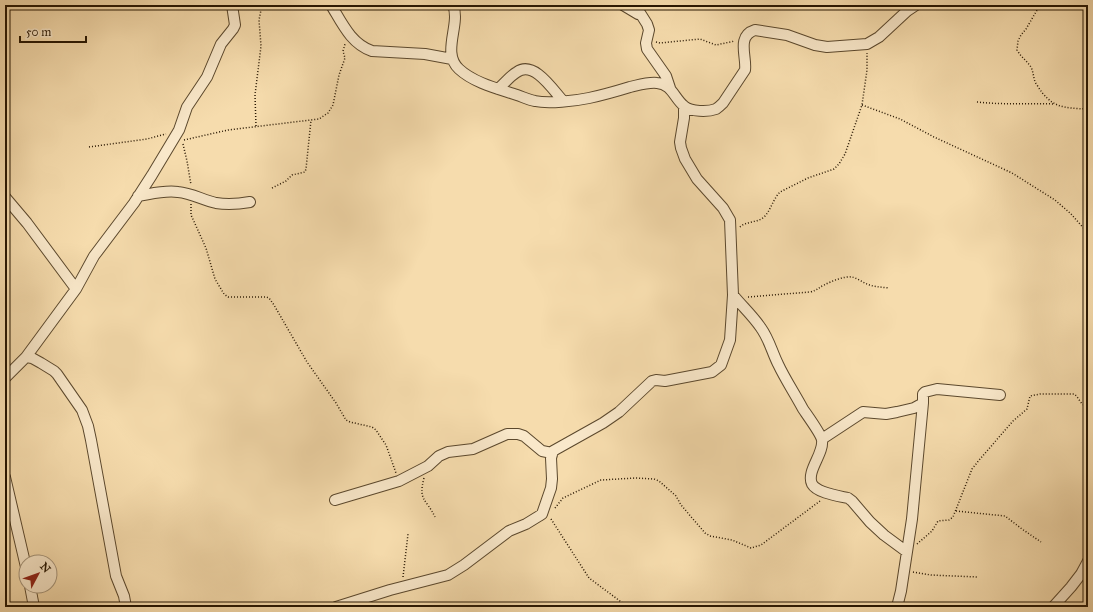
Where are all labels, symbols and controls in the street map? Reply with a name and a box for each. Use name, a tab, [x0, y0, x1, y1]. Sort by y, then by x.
scale bar	[20, 18, 86, 44]
text: 50 m	[26, 25, 51, 39]
north arrow	[18, 554, 58, 594]
text: N	[37, 560, 54, 576]

